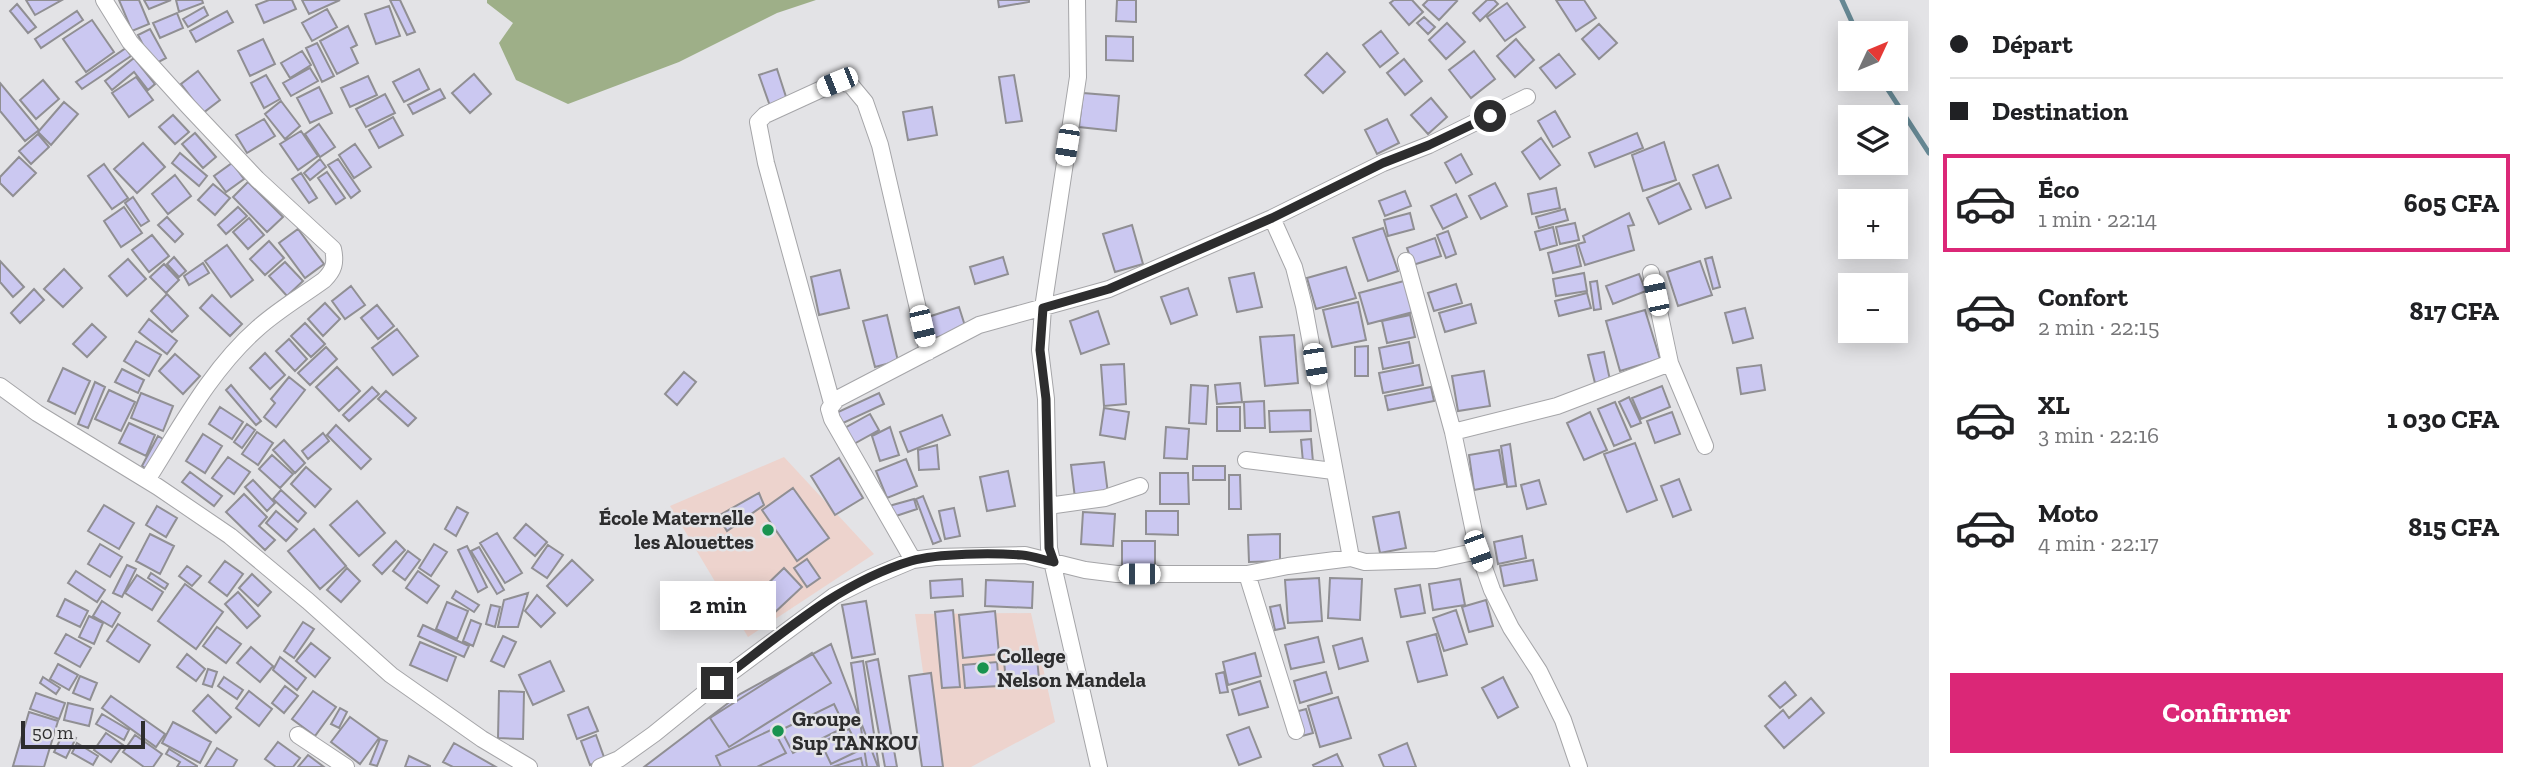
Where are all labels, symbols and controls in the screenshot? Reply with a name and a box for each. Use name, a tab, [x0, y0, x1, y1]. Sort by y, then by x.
north arrow	[1838, 21, 1908, 91]
map controls	[1838, 21, 1908, 343]
text: Départ	[1992, 28, 2073, 60]
car	[814, 64, 861, 100]
text: Destination	[1992, 95, 2128, 127]
route start	[1474, 100, 1506, 132]
button: layers	[1838, 105, 1908, 175]
car	[1054, 123, 1081, 167]
icon: car	[1954, 172, 2017, 235]
text: Éco	[2038, 173, 2079, 205]
text: 605 CFA	[2404, 187, 2499, 219]
button: +	[1838, 189, 1908, 259]
text: 1 min · 22:14	[2038, 205, 2157, 233]
car	[1642, 272, 1671, 318]
button: −	[1838, 273, 1908, 343]
icon: car	[1954, 280, 2017, 343]
text: Confort	[2038, 281, 2128, 313]
text: 817 CFA	[2409, 295, 2499, 327]
car	[908, 303, 937, 349]
text: 2 min · 22:15	[2038, 313, 2160, 341]
car	[1302, 342, 1329, 386]
icon: car	[1954, 388, 2017, 451]
text: XL	[2038, 389, 2070, 421]
text: 1 030 CFA	[2387, 403, 2499, 435]
text: 3 min · 22:16	[2038, 421, 2159, 449]
icon: car	[1954, 496, 2017, 559]
text: Moto	[2038, 497, 2098, 529]
place label: École Maternelle les Alouettes	[599, 505, 754, 554]
text: 815 CFA	[2408, 511, 2499, 543]
marker: École Maternelle les Alouettes	[760, 522, 776, 538]
car	[1461, 528, 1496, 574]
text: 4 min · 22:17	[2038, 529, 2159, 557]
car	[1119, 564, 1161, 585]
callout: 2 min	[659, 582, 775, 630]
text: 2 min	[689, 591, 747, 619]
place label: College Nelson Mandela	[997, 643, 1146, 692]
marker: College Nelson Mandela	[975, 660, 991, 676]
route end	[701, 667, 733, 699]
button: Confirmer	[1950, 673, 2503, 753]
place label: Groupe Sup TANKOU	[792, 706, 918, 755]
scale bar	[21, 718, 145, 750]
text: 50 m	[32, 721, 73, 744]
marker: Groupe Sup TANKOU	[770, 723, 786, 739]

